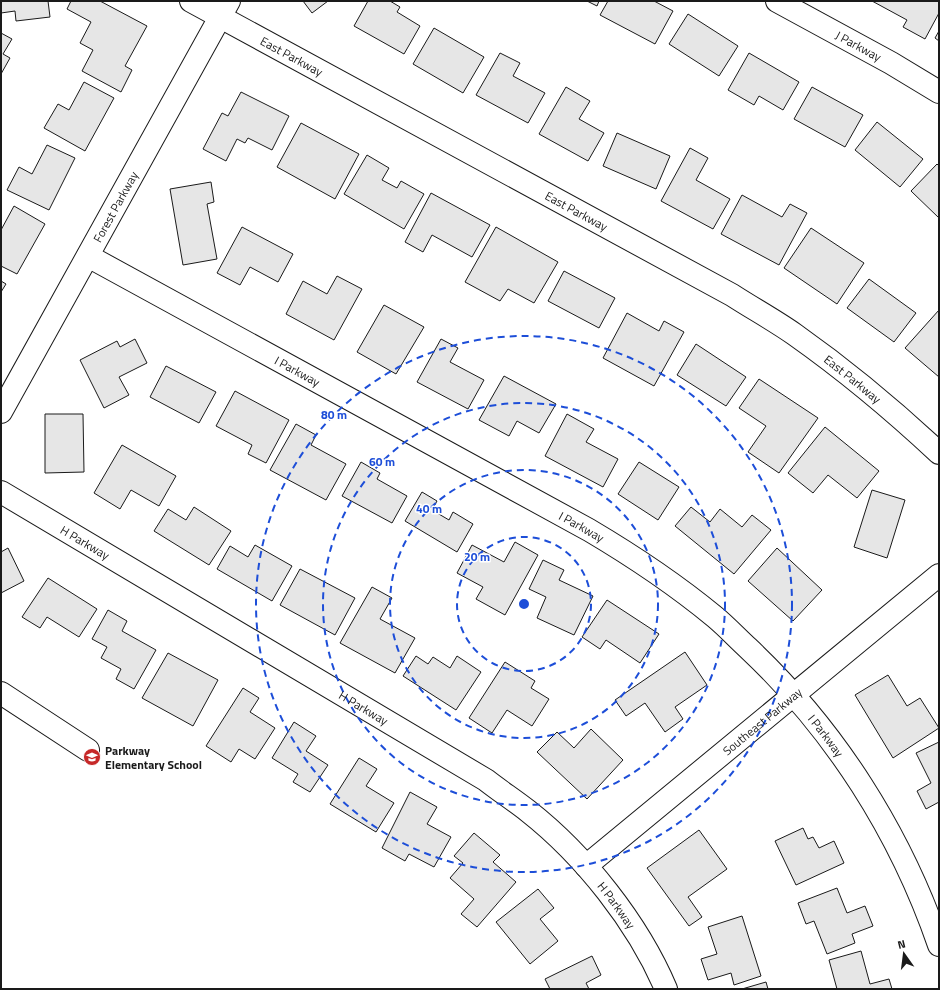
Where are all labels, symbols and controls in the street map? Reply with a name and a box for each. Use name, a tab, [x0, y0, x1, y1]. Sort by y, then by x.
street label: J Parkway	[832, 25, 885, 66]
street label: East Parkway	[257, 31, 327, 81]
street label: Forest Parkway	[88, 167, 143, 246]
street label: East Parkway	[542, 186, 612, 236]
street label: I Parkway	[271, 350, 324, 391]
street label: East Parkway	[820, 350, 886, 408]
text: 80 m	[321, 405, 347, 424]
text: 60 m	[369, 452, 395, 471]
text: 40 m	[416, 499, 442, 518]
street label: I Parkway	[556, 506, 608, 547]
street label: H Parkway	[57, 520, 114, 564]
text: 20 m	[464, 547, 490, 566]
centre of rings	[517, 597, 531, 611]
street label: Southeast Parkway	[718, 682, 806, 760]
street label: H Parkway	[336, 685, 392, 730]
street label: I Parkway	[804, 710, 849, 761]
place label: Parkway Elementary School	[105, 741, 202, 774]
school or university icon: Parkway Elementary School	[82, 747, 102, 767]
street label: H Parkway	[593, 877, 641, 933]
north arrow	[884, 934, 924, 974]
text: N	[896, 936, 907, 953]

